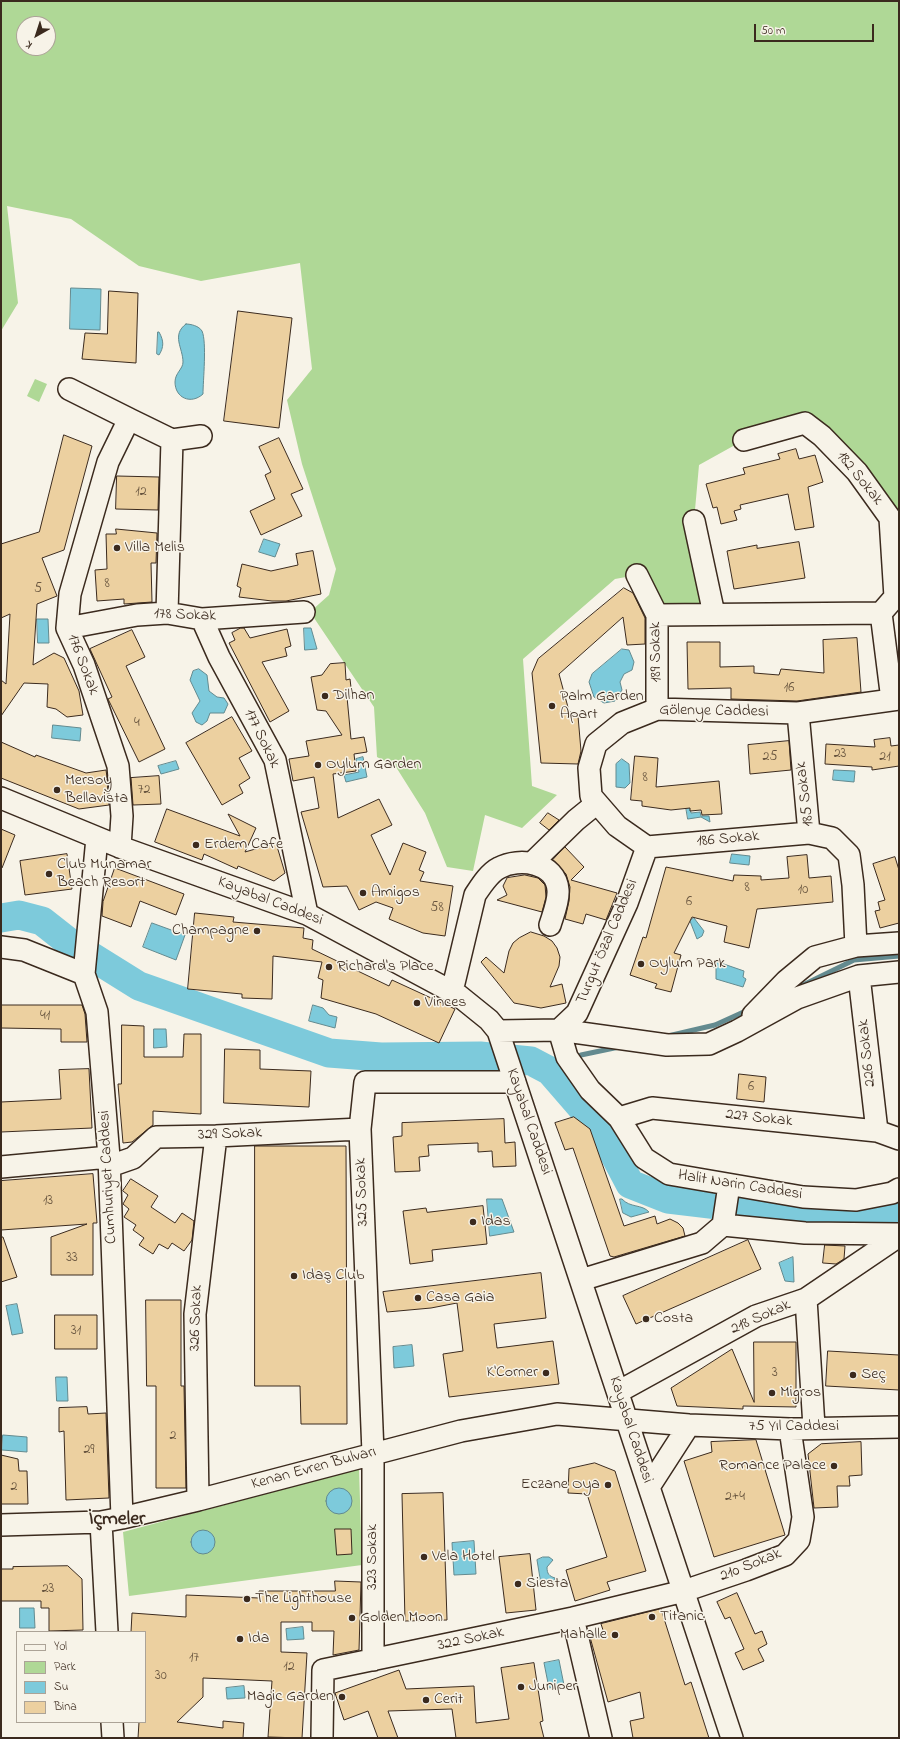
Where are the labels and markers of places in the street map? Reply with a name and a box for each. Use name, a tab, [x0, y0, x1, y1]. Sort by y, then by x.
place label: Villa Melis	[125, 538, 185, 558]
marker: Villa Melis	[112, 543, 122, 553]
place label: Dilhan	[333, 686, 374, 706]
place label: Palm Garden Apart	[560, 687, 644, 725]
marker: Dilhan	[320, 691, 330, 701]
marker: Palm Garden Apart	[547, 701, 557, 711]
place label: Oylum Garden	[326, 755, 421, 775]
marker: Oylum Garden	[313, 760, 323, 770]
place label: Mersoy Bellavista	[65, 771, 128, 809]
marker: Mersoy Bellavista	[52, 785, 62, 795]
place label: Erdem Cafe	[204, 835, 283, 855]
marker: Erdem Cafe	[191, 840, 201, 850]
place label: Club Munamar Beach Resort	[57, 855, 151, 893]
marker: Club Munamar Beach Resort	[44, 869, 54, 879]
place label: Amigos	[371, 883, 420, 903]
marker: Amigos	[358, 888, 368, 898]
place label: Champagne	[172, 921, 249, 941]
marker: Champagne	[252, 926, 262, 936]
place label: Oylum Park	[649, 954, 726, 974]
place label: Richard's Place	[337, 957, 434, 977]
marker: Oylum Park	[636, 959, 646, 969]
marker: Richard's Place	[324, 962, 334, 972]
place label: Vinces	[425, 993, 467, 1013]
marker: Vinces	[412, 998, 422, 1008]
place label: Idas	[481, 1212, 511, 1232]
marker: Idas	[468, 1217, 478, 1227]
place label: Idaş Club	[302, 1266, 365, 1286]
marker: Idaş Club	[289, 1271, 299, 1281]
place label: Casa Gaia	[426, 1288, 494, 1308]
marker: Casa Gaia	[413, 1293, 423, 1303]
place label: Costa	[654, 1309, 693, 1329]
marker: Costa	[641, 1314, 651, 1324]
place label: K'Corner	[486, 1363, 538, 1383]
place label: Seç	[861, 1365, 886, 1385]
marker: K'Corner	[541, 1368, 551, 1378]
marker: Seç	[848, 1370, 858, 1380]
place label: Migros	[780, 1383, 821, 1403]
marker: Migros	[767, 1388, 777, 1398]
place label: Romance Palace	[719, 1456, 826, 1476]
marker: Romance Palace	[829, 1461, 839, 1471]
place label: Eczane Oya	[521, 1475, 600, 1495]
marker: Eczane Oya	[603, 1480, 613, 1490]
place label: Vela Hotel	[432, 1547, 495, 1567]
marker: Vela Hotel	[419, 1552, 429, 1562]
place label: Siesta	[526, 1574, 568, 1594]
marker: Siesta	[513, 1579, 523, 1589]
place label: The Lighthouse	[255, 1589, 352, 1609]
marker: The Lighthouse	[242, 1594, 252, 1604]
place label: Titanic	[660, 1607, 704, 1627]
place label: Golden Moon	[360, 1608, 443, 1628]
marker: Titanic	[647, 1612, 657, 1622]
marker: Golden Moon	[347, 1613, 357, 1623]
place label: Mahalle	[560, 1625, 607, 1645]
place label: Ida	[248, 1629, 269, 1649]
marker: Mahalle	[610, 1630, 620, 1640]
marker: Ida	[235, 1634, 245, 1644]
place label: Juniper	[529, 1677, 578, 1697]
marker: Juniper	[516, 1682, 526, 1692]
place label: Magic Garden	[247, 1687, 334, 1707]
place label: Cerit	[434, 1690, 463, 1710]
marker: Magic Garden	[337, 1692, 347, 1702]
marker: Cerit	[421, 1695, 431, 1705]

